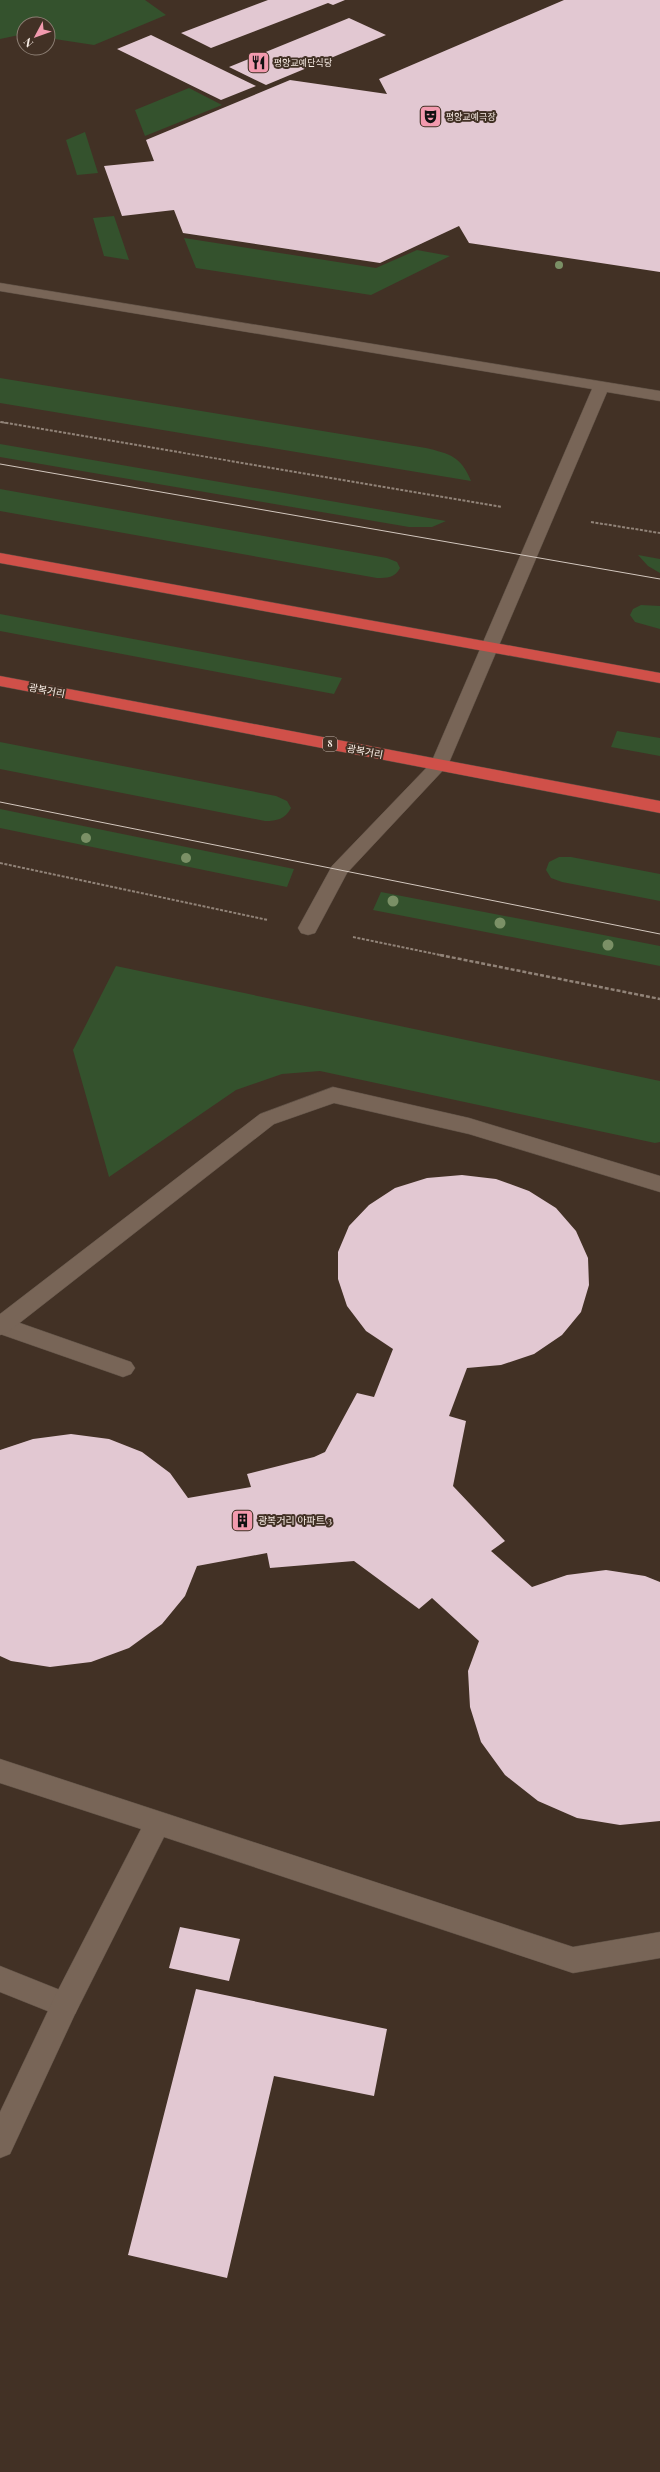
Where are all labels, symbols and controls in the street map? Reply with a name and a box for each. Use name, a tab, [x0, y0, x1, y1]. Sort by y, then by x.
north arrow	[16, 16, 56, 56]
text: N	[20, 35, 36, 51]
restaurant icon: 평양교예단식당	[246, 50, 272, 76]
place label: 평양교예단식당	[274, 56, 333, 68]
theatre icon: 평양교예극장	[418, 104, 444, 130]
place label: 평양교예극장	[446, 110, 496, 122]
street label: 광복거리	[28, 680, 66, 700]
road number: 8	[323, 737, 337, 751]
street label: 광복거리	[346, 741, 384, 761]
building icon: 광복거리 아파트 3	[229, 1507, 255, 1533]
place label: 광복거리 아파트 3	[258, 1513, 332, 1527]

